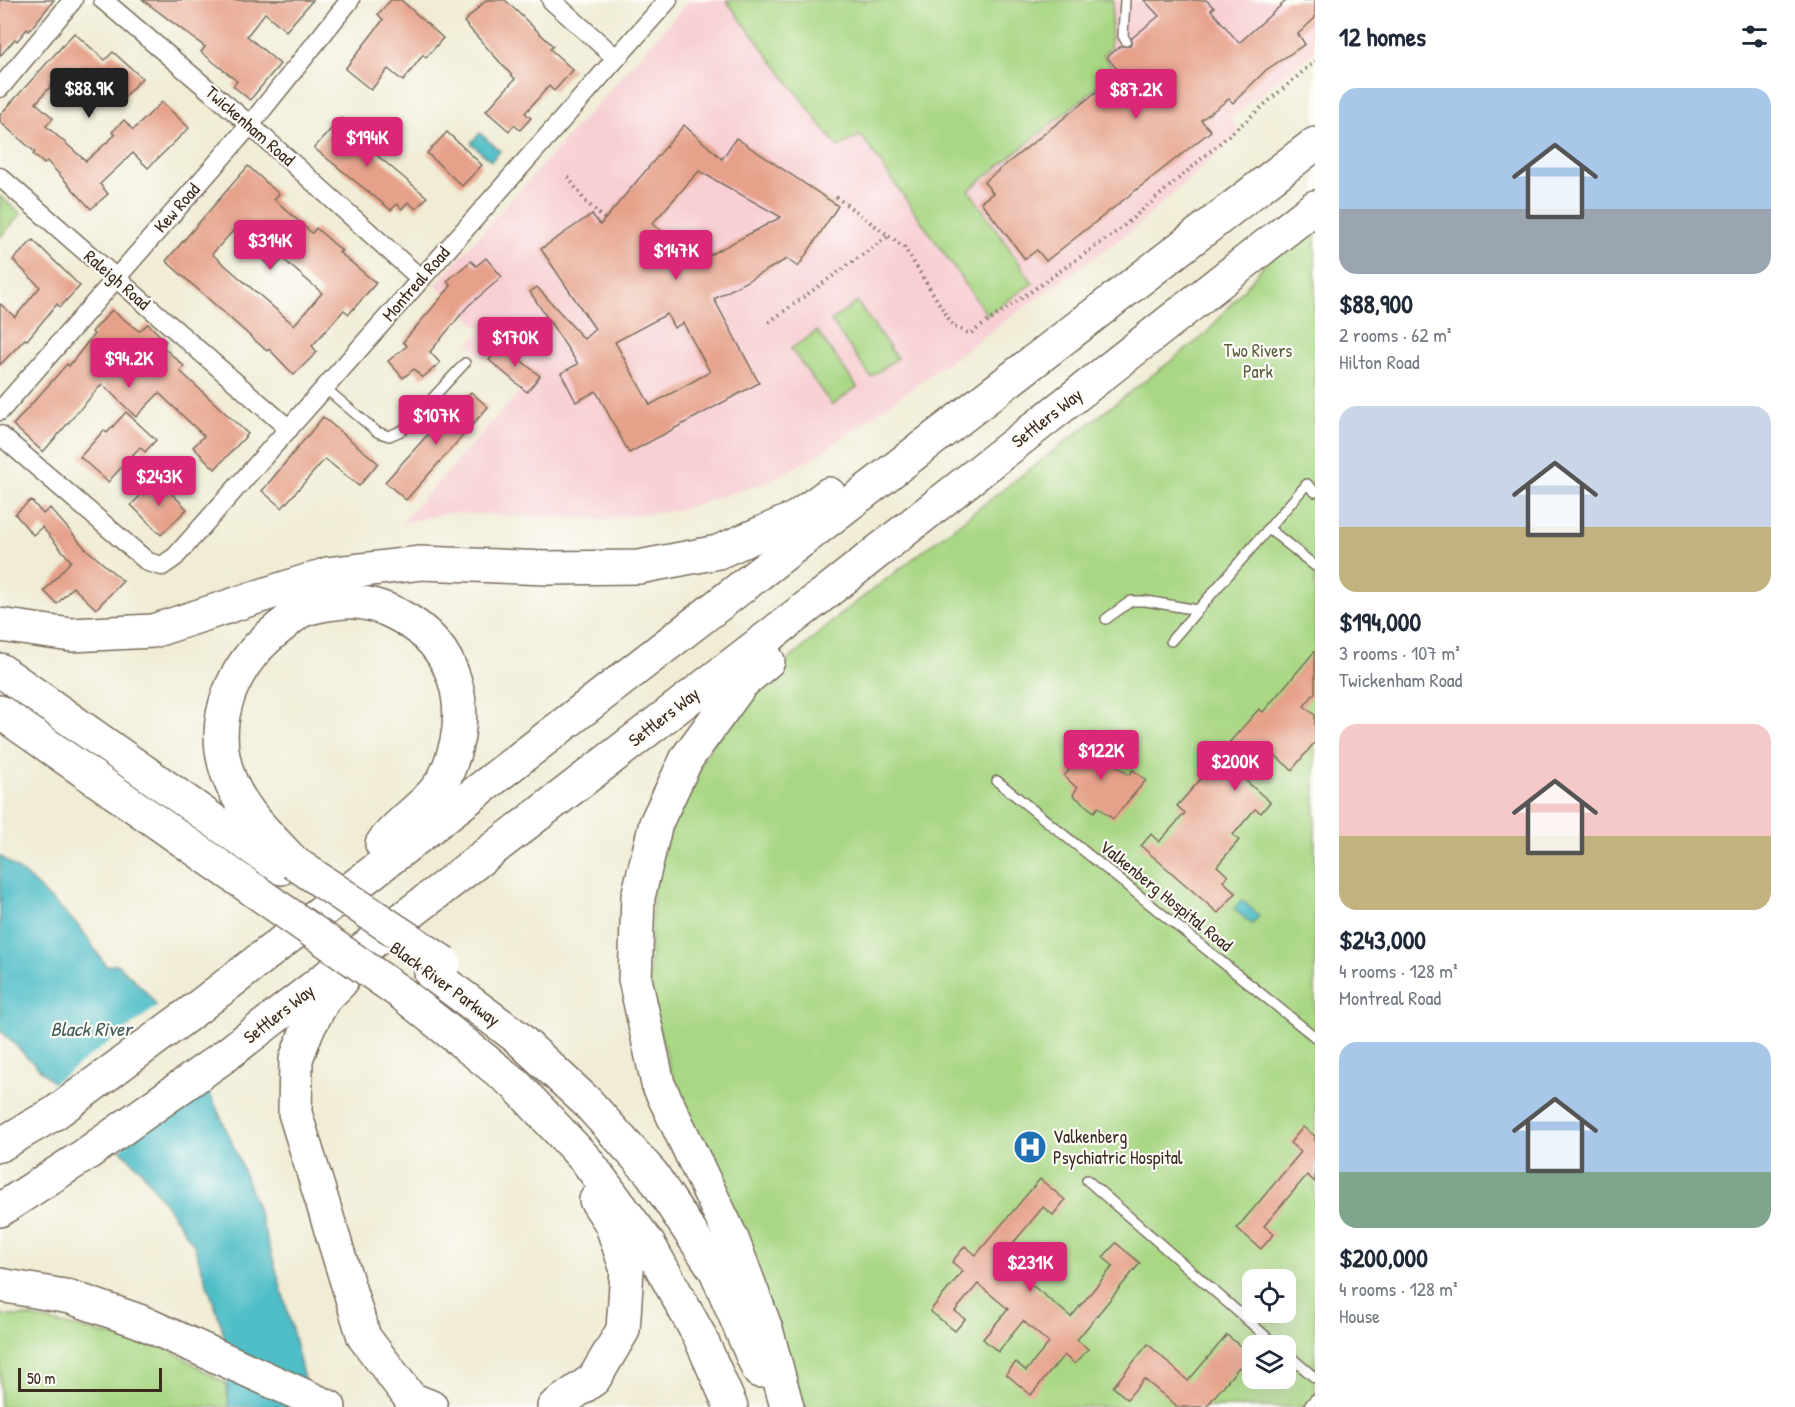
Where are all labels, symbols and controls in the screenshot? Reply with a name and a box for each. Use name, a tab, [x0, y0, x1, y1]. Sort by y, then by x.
text: 12 homes	[1339, 19, 1426, 54]
icon: filters	[1738, 20, 1771, 53]
pin: $88.9K	[40, 68, 138, 119]
pin: $87.2K	[1087, 69, 1185, 120]
text: $88.9K	[64, 74, 114, 101]
text: $87.2K	[1110, 75, 1162, 102]
street label: Twickenham Road	[200, 80, 300, 171]
pin: $194K	[325, 117, 409, 168]
text: $194K	[346, 123, 388, 150]
icon: home	[1501, 127, 1609, 235]
street label: Kew Road	[148, 177, 205, 238]
pin: $314K	[228, 220, 312, 271]
text: $314K	[248, 226, 292, 253]
pin: $147K	[634, 230, 718, 281]
text: $147K	[653, 236, 699, 263]
street label: Montreal Road	[376, 241, 455, 327]
street label: Raleigh Road	[79, 244, 156, 315]
text: $88,900	[1339, 286, 1413, 321]
pin: $170K	[473, 317, 557, 368]
text: 2 rooms · 62 m²	[1339, 321, 1451, 348]
text: $170K	[492, 323, 538, 350]
pin: $94.2K	[80, 338, 178, 389]
park label: Two Rivers Park	[1224, 338, 1292, 384]
text: $94.2K	[104, 344, 154, 371]
text: Hilton Road	[1339, 348, 1420, 375]
street label: Settlers Way	[1006, 382, 1088, 453]
pin: $107K	[394, 395, 478, 446]
text: $107K	[413, 401, 459, 428]
icon: home	[1501, 445, 1609, 553]
pin: $243K	[117, 456, 201, 507]
text: $243K	[136, 462, 182, 489]
text: $194,000	[1339, 604, 1421, 639]
text: 3 rooms · 107 m²	[1339, 639, 1460, 666]
text: Twickenham Road	[1339, 666, 1462, 693]
street label: Settlers Way	[623, 681, 705, 752]
pin: $122K	[1059, 730, 1143, 781]
text: $122K	[1078, 736, 1124, 763]
pin: $200K	[1193, 741, 1277, 792]
text: $200K	[1211, 747, 1259, 774]
icon: home	[1501, 763, 1609, 871]
street label: Valkenberg Hospital Road	[1095, 834, 1238, 957]
text: $243,000	[1339, 922, 1426, 957]
street label: Black River Parkway	[385, 935, 506, 1032]
text: 4 rooms · 128 m²	[1339, 957, 1458, 984]
street label: Settlers Way	[238, 978, 320, 1049]
text: Montreal Road	[1339, 984, 1441, 1011]
water label: Black River	[50, 1015, 134, 1042]
icon: home	[1501, 1081, 1609, 1189]
place label: Valkenberg Psychiatric Hospital	[1053, 1124, 1183, 1170]
hospital icon: Valkenberg Psychiatric Hospital	[1012, 1129, 1048, 1165]
text: $200,000	[1339, 1240, 1428, 1275]
pin: $231K	[988, 1242, 1072, 1293]
text: $231K	[1007, 1248, 1053, 1275]
map controls	[1242, 1269, 1296, 1389]
button: locate	[1242, 1269, 1296, 1323]
text: 4 rooms · 128 m²	[1339, 1275, 1458, 1302]
text: House	[1339, 1302, 1380, 1329]
button: layers	[1242, 1335, 1296, 1389]
scale bar	[18, 1365, 162, 1392]
text: 50 m	[27, 1367, 56, 1389]

